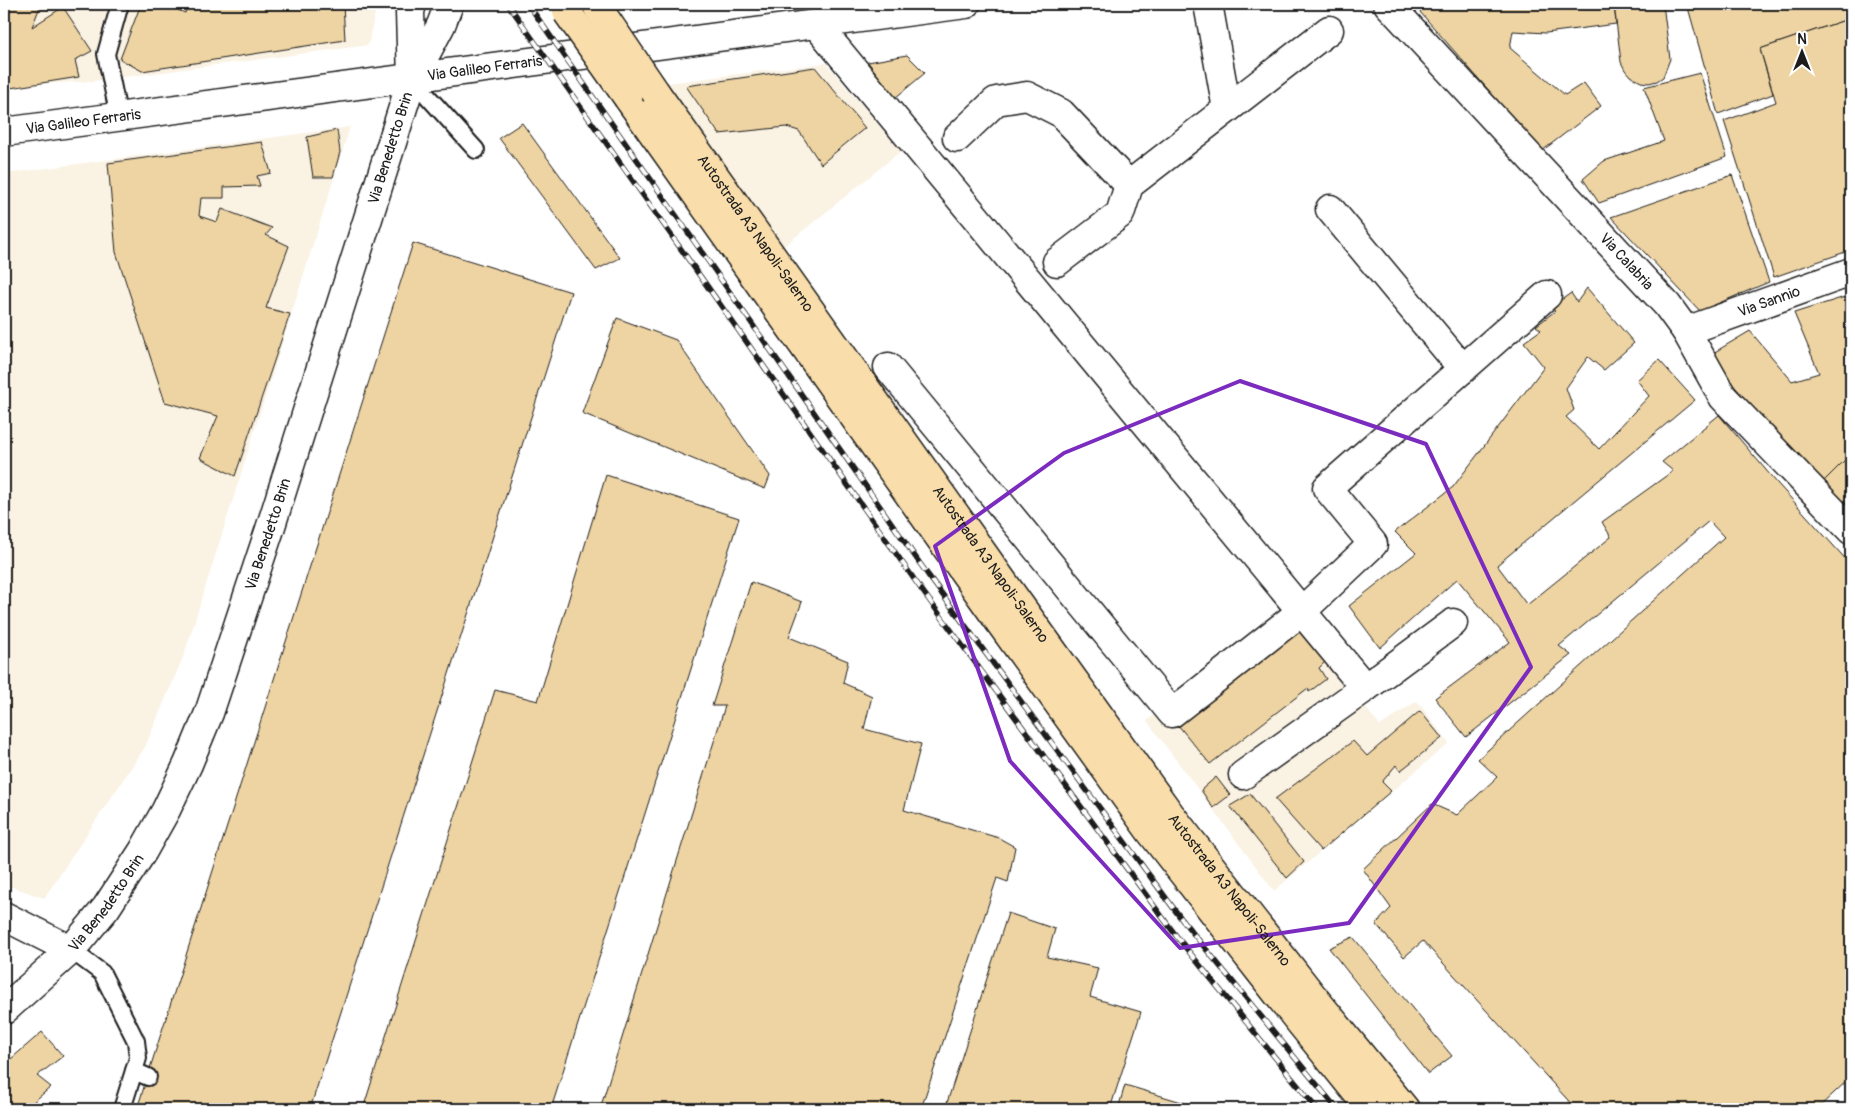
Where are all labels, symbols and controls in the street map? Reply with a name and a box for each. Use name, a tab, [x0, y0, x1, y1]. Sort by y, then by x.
north arrow	[1778, 28, 1828, 78]
text: N	[1797, 31, 1807, 48]
street label: Via Galileo Ferraris	[426, 51, 544, 86]
street label: Via Benedetto Brin	[364, 90, 417, 207]
street label: Via Galileo Ferraris	[25, 105, 142, 139]
street label: Autostrada A3 Napoli-Salerno	[693, 151, 818, 316]
street label: Via Calabria	[1595, 229, 1657, 294]
street label: Via Sannio	[1735, 282, 1803, 322]
street label: Via Benedetto Brin	[241, 476, 295, 593]
street label: Autostrada A3 Napoli-Salerno	[928, 482, 1053, 647]
street label: Autostrada A3 Napoli-Salerno	[1163, 810, 1295, 970]
street label: Via Benedetto Brin	[65, 850, 149, 956]

